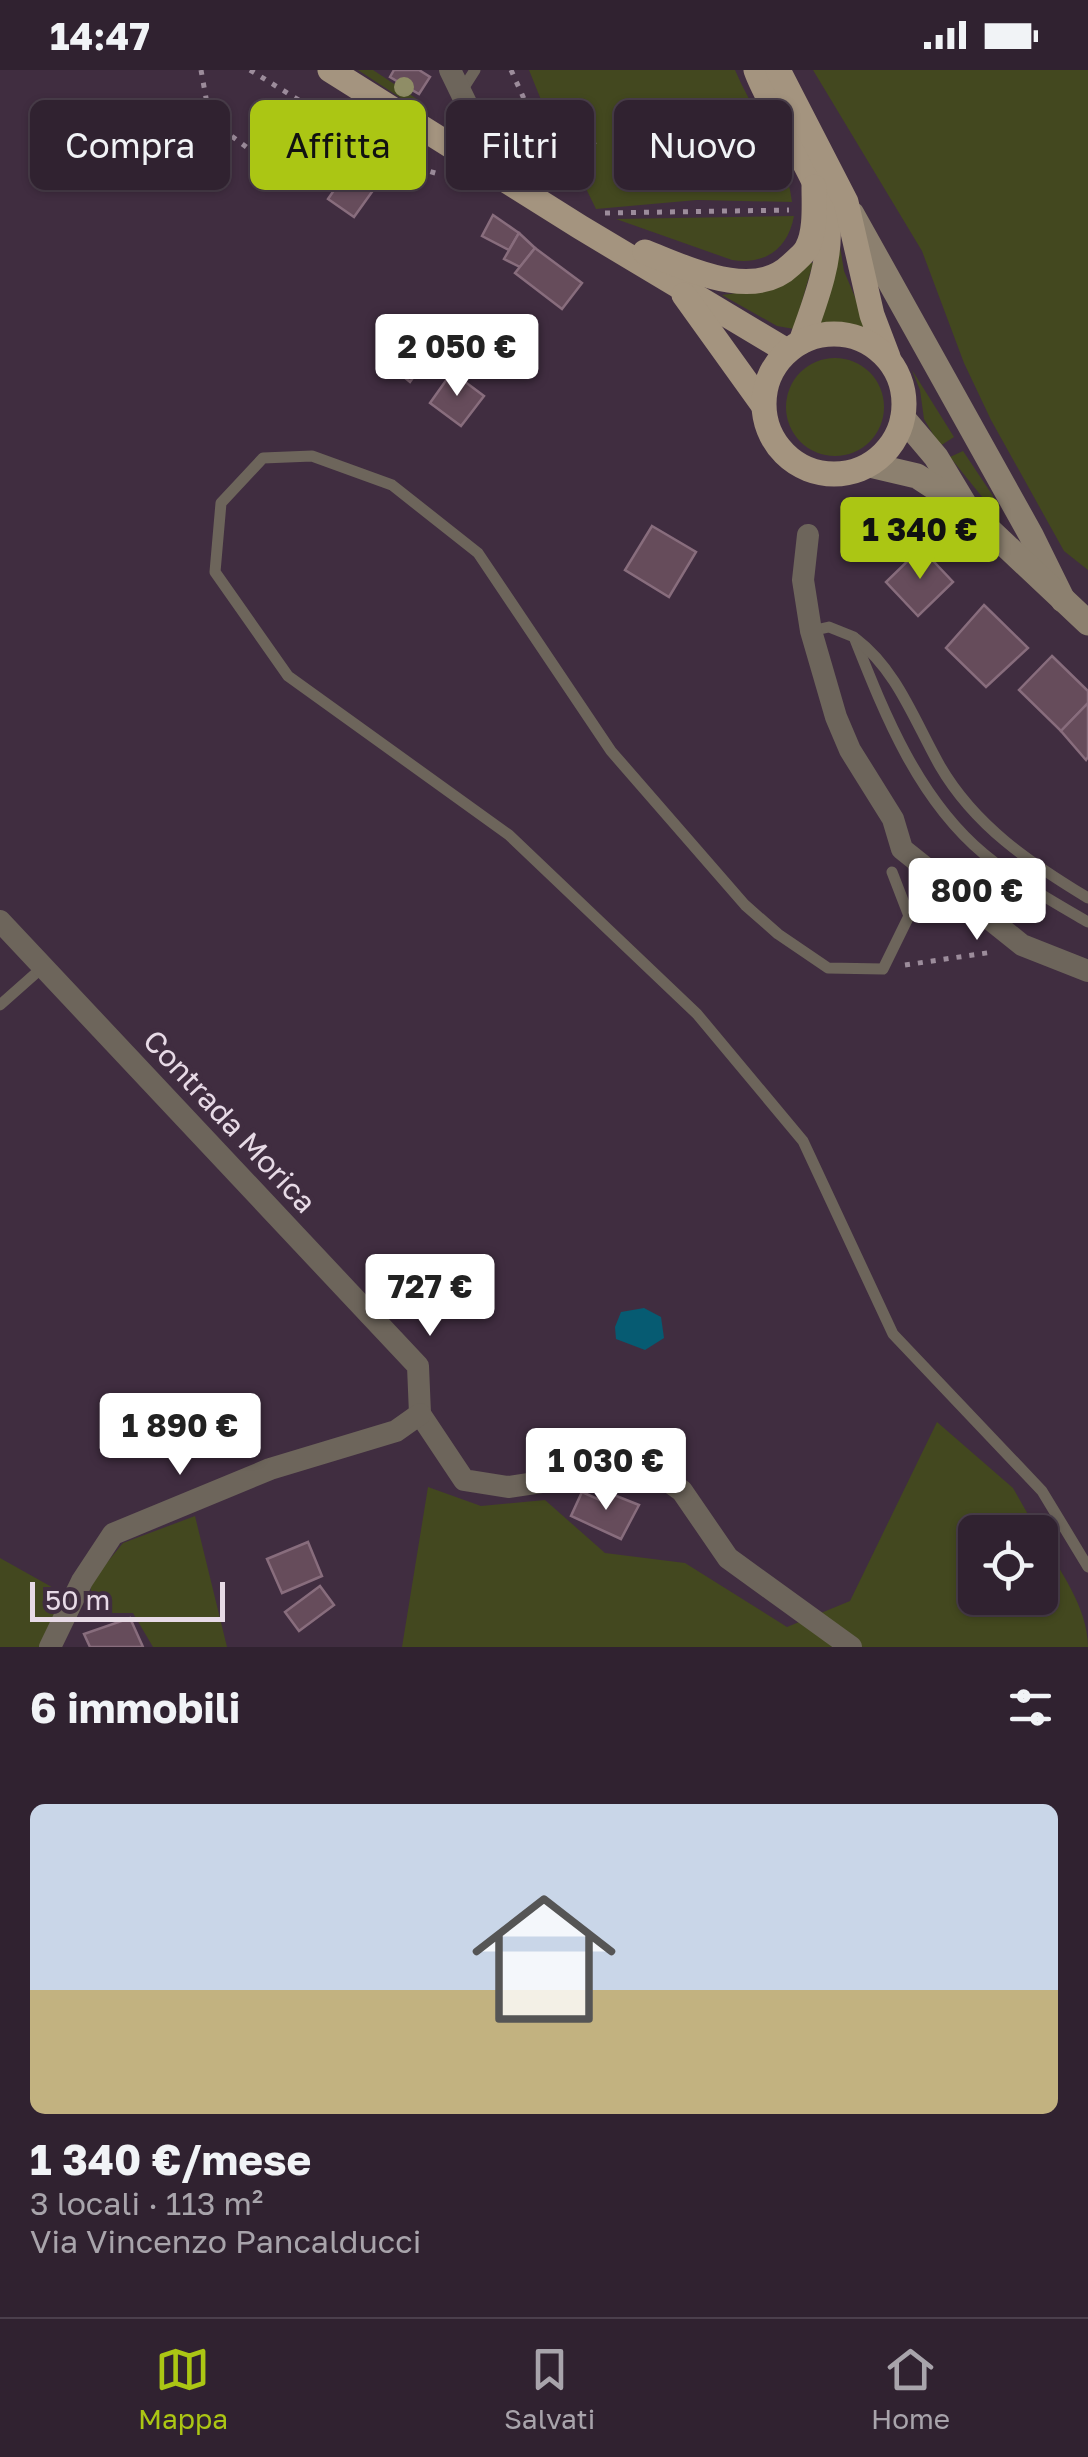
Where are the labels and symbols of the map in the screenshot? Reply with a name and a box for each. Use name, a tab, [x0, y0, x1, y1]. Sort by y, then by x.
pin: 2 050 €	[365, 314, 549, 399]
pin: 1 340 €	[828, 497, 1012, 582]
pin: 800 €	[907, 858, 1047, 943]
street label: Contrada Morica	[136, 1022, 324, 1220]
pin: 727 €	[360, 1254, 500, 1339]
pin: 1 890 €	[88, 1393, 272, 1478]
pin: 1 030 €	[514, 1428, 698, 1513]
scale bar	[30, 1577, 225, 1622]

